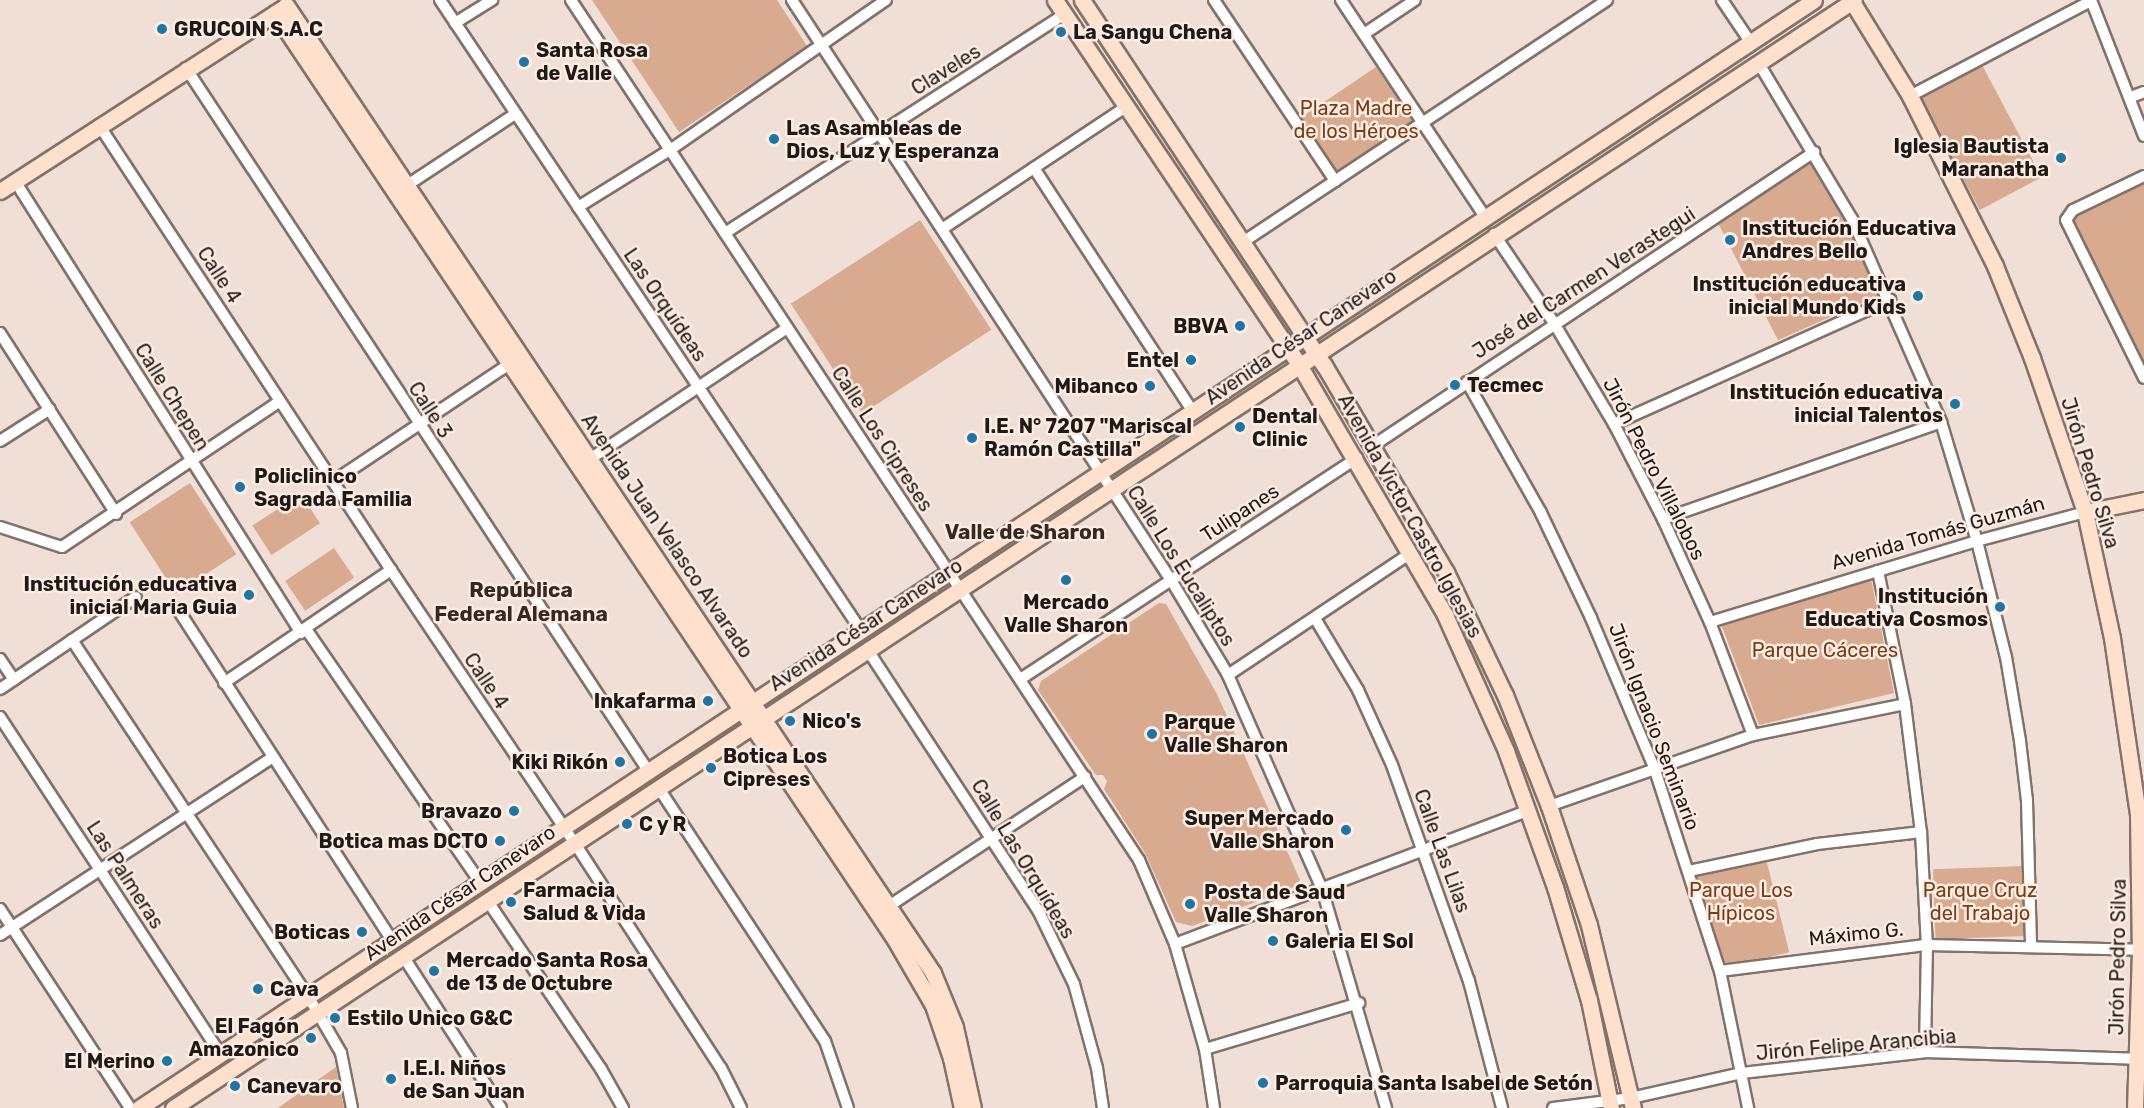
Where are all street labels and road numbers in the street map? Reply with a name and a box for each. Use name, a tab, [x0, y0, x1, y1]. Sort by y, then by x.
street label: Claveles	[907, 39, 985, 101]
street label: José del Carmen Verastegui	[1468, 202, 1700, 364]
street label: Calle 4	[192, 242, 246, 308]
street label: Las Orquídeas	[618, 244, 712, 366]
street label: Avenida César Canevaro	[1201, 264, 1401, 410]
street label: Calle Chepen	[129, 339, 215, 455]
street label: Calle Los Cipreses	[826, 362, 938, 516]
street label: Jirón Pedro Villalobos	[1598, 374, 1710, 564]
street label: Calle 3	[403, 377, 457, 443]
street label: Avenida Victor Castro Iglesias	[1333, 389, 1487, 643]
street label: Jirón Pedro Silva	[2056, 394, 2124, 552]
street label: Avenida Juan Velasco Alvarado	[576, 409, 758, 663]
street label: Tulipanes	[1196, 479, 1284, 547]
street label: Calle Los Eucaliptos	[1122, 481, 1240, 651]
street label: Avenida Tomás Guzmán	[1828, 491, 2048, 575]
street label: Avenida César Canevaro	[765, 553, 967, 697]
street label: Jirón Ignacio Seminario	[1603, 620, 1705, 834]
street label: Calle 4	[459, 648, 513, 714]
street label: Calle Las Orquídeas	[966, 775, 1080, 943]
street label: Calle Las Lilas	[1409, 786, 1475, 916]
street label: Las Palmeras	[81, 817, 169, 933]
street label: Avenida César Canevaro	[360, 820, 560, 966]
street label: Jirón Pedro Silva	[2105, 878, 2131, 1036]
street label: Máximo G.	[1807, 917, 1905, 951]
street label: Jirón Felipe Arancibia	[1755, 1024, 1957, 1066]

